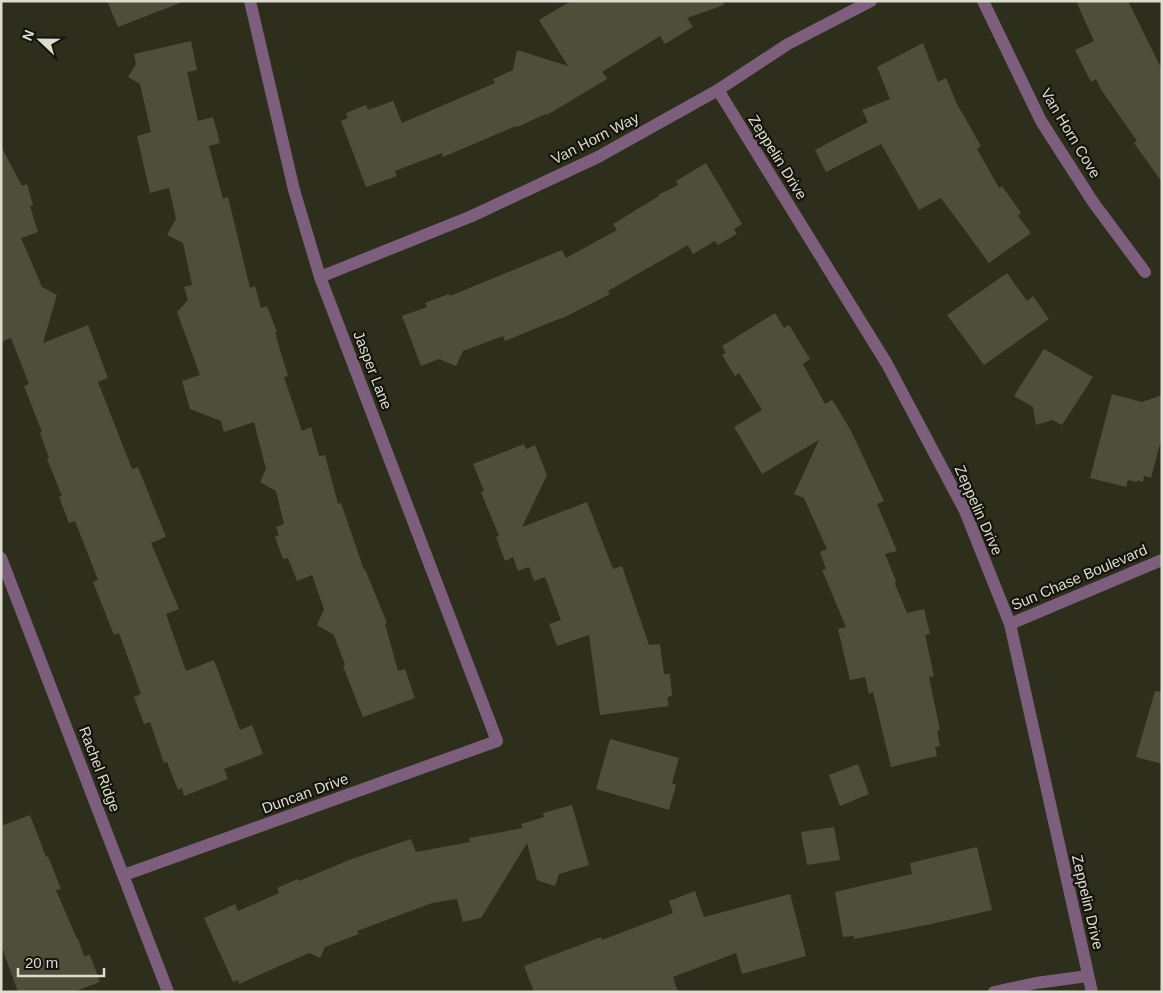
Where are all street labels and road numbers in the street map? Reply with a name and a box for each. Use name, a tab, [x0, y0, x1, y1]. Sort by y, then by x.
street label: Van Horn Cove	[1038, 85, 1104, 181]
street label: Van Horn Way	[548, 108, 642, 167]
street label: Zeppelin Drive	[745, 111, 811, 203]
street label: Jasper Lane	[350, 328, 396, 412]
street label: Zeppelin Drive	[952, 462, 1006, 558]
street label: Sun Chase Boulevard	[1009, 541, 1149, 613]
street label: Rachel Ridge	[76, 724, 124, 814]
street label: Duncan Drive	[259, 769, 351, 817]
street label: Zeppelin Drive	[1069, 853, 1107, 951]

